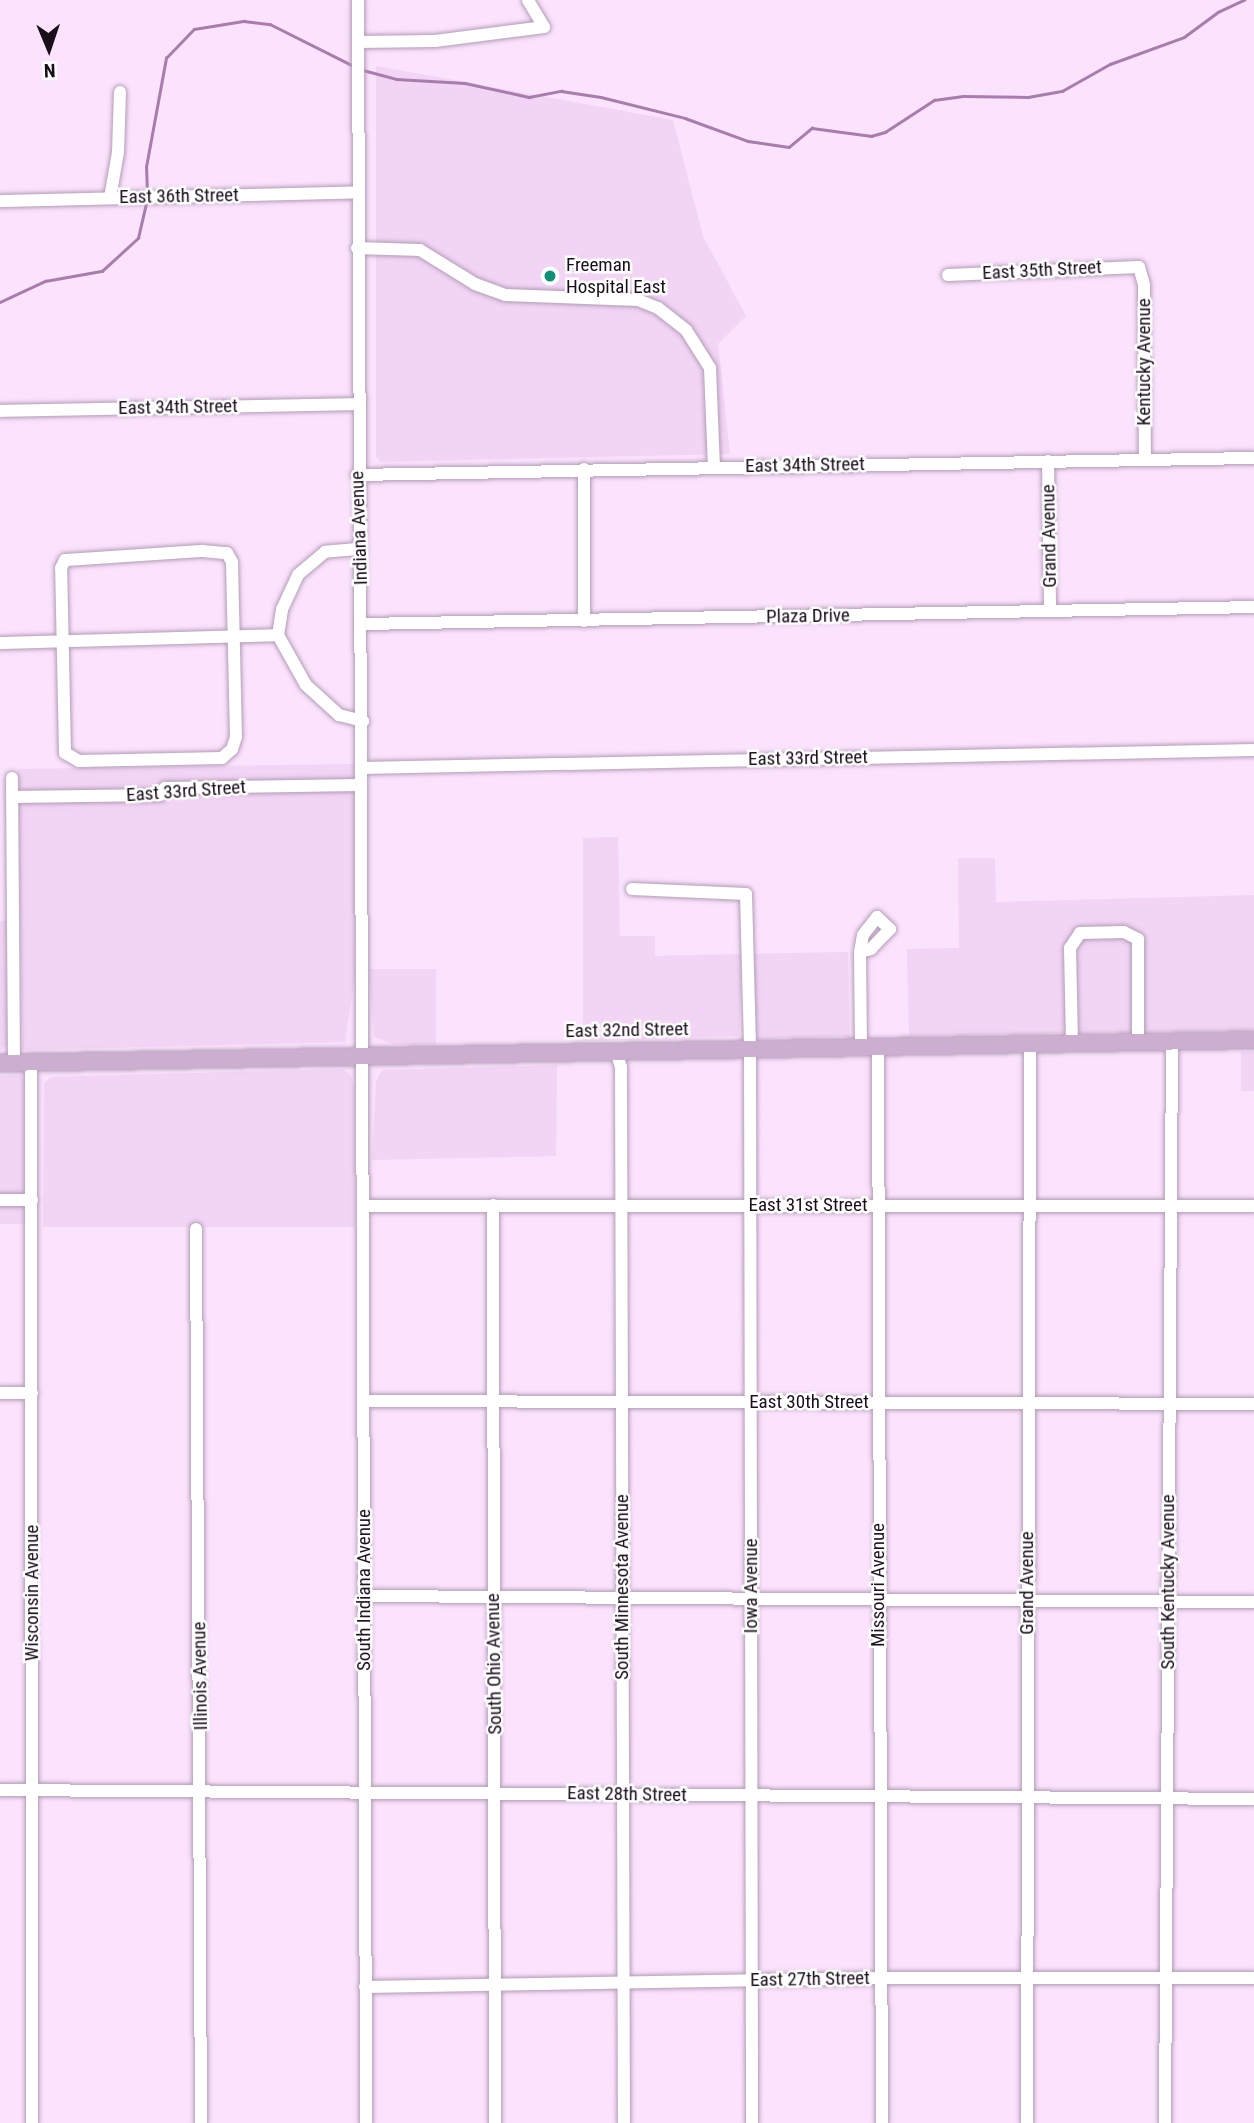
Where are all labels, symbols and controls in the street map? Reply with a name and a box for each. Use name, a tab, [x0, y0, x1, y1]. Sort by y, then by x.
north arrow	[14, 14, 84, 84]
text: N	[44, 59, 56, 82]
street label: East 36th Street	[119, 184, 239, 208]
place label: Freeman Hospital East	[566, 254, 666, 298]
street label: East 35th Street	[982, 255, 1102, 285]
marker: Freeman Hospital East	[540, 266, 560, 286]
street label: Kentucky Avenue	[1133, 298, 1155, 426]
street label: East 34th Street	[118, 395, 238, 419]
street label: East 34th Street	[745, 453, 865, 477]
street label: Indiana Avenue	[346, 471, 372, 585]
street label: Grand Avenue	[1037, 484, 1061, 588]
street label: Plaza Drive	[766, 604, 850, 628]
street label: East 33rd Street	[748, 746, 868, 770]
street label: East 33rd Street	[125, 775, 247, 807]
street label: East 32nd Street	[565, 1018, 689, 1042]
street label: East 31st Street	[748, 1194, 868, 1216]
street label: East 30th Street	[749, 1391, 869, 1413]
street label: South Minnesota Avenue	[611, 1494, 633, 1680]
street label: South Kentucky Avenue	[1157, 1494, 1179, 1670]
street label: South Indiana Avenue	[353, 1509, 375, 1671]
street label: Missouri Avenue	[867, 1523, 889, 1647]
street label: Wisconsin Avenue	[21, 1525, 43, 1661]
street label: Grand Avenue	[1016, 1531, 1038, 1635]
street label: Iowa Avenue	[740, 1539, 762, 1633]
street label: South Ohio Avenue	[481, 1593, 507, 1735]
street label: Illinois Avenue	[188, 1621, 212, 1731]
street label: East 28th Street	[567, 1782, 687, 1806]
street label: East 27th Street	[750, 1967, 870, 1991]

